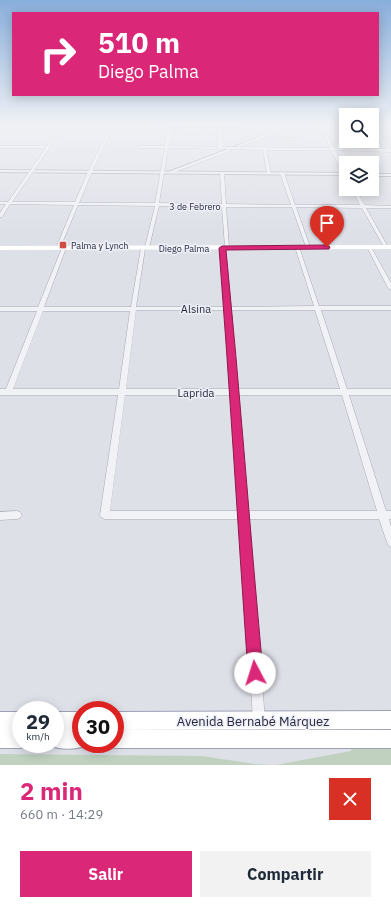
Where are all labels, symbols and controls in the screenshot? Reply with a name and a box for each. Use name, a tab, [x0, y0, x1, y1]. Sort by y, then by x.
text: 510 m	[98, 24, 180, 61]
icon: right	[32, 28, 84, 80]
text: Diego Palma	[98, 60, 199, 83]
map controls	[339, 108, 379, 196]
button: search	[339, 108, 379, 148]
button: layers	[339, 156, 379, 196]
street label: 3 de Febrero	[169, 201, 221, 212]
pin	[310, 206, 344, 247]
icon: arrive	[316, 212, 338, 234]
marker: Palma y Lynch	[58, 240, 68, 250]
place label: Palma y Lynch	[71, 240, 128, 251]
street label: Diego Palma	[159, 243, 209, 254]
street label: Alsina	[181, 302, 211, 316]
street label: Laprida	[178, 386, 215, 400]
position arrow	[234, 652, 276, 694]
speed limit sign: 30	[72, 701, 124, 753]
text: 29	[26, 708, 50, 735]
street label: Avenida Bernabé Márquez	[177, 713, 329, 730]
text: km/h	[26, 730, 50, 743]
text: 2 min	[20, 775, 83, 807]
button: close	[329, 778, 371, 820]
text: 660 m · 14:29	[20, 806, 103, 823]
button: Salir	[20, 851, 192, 897]
button: Compartir	[200, 851, 371, 897]

